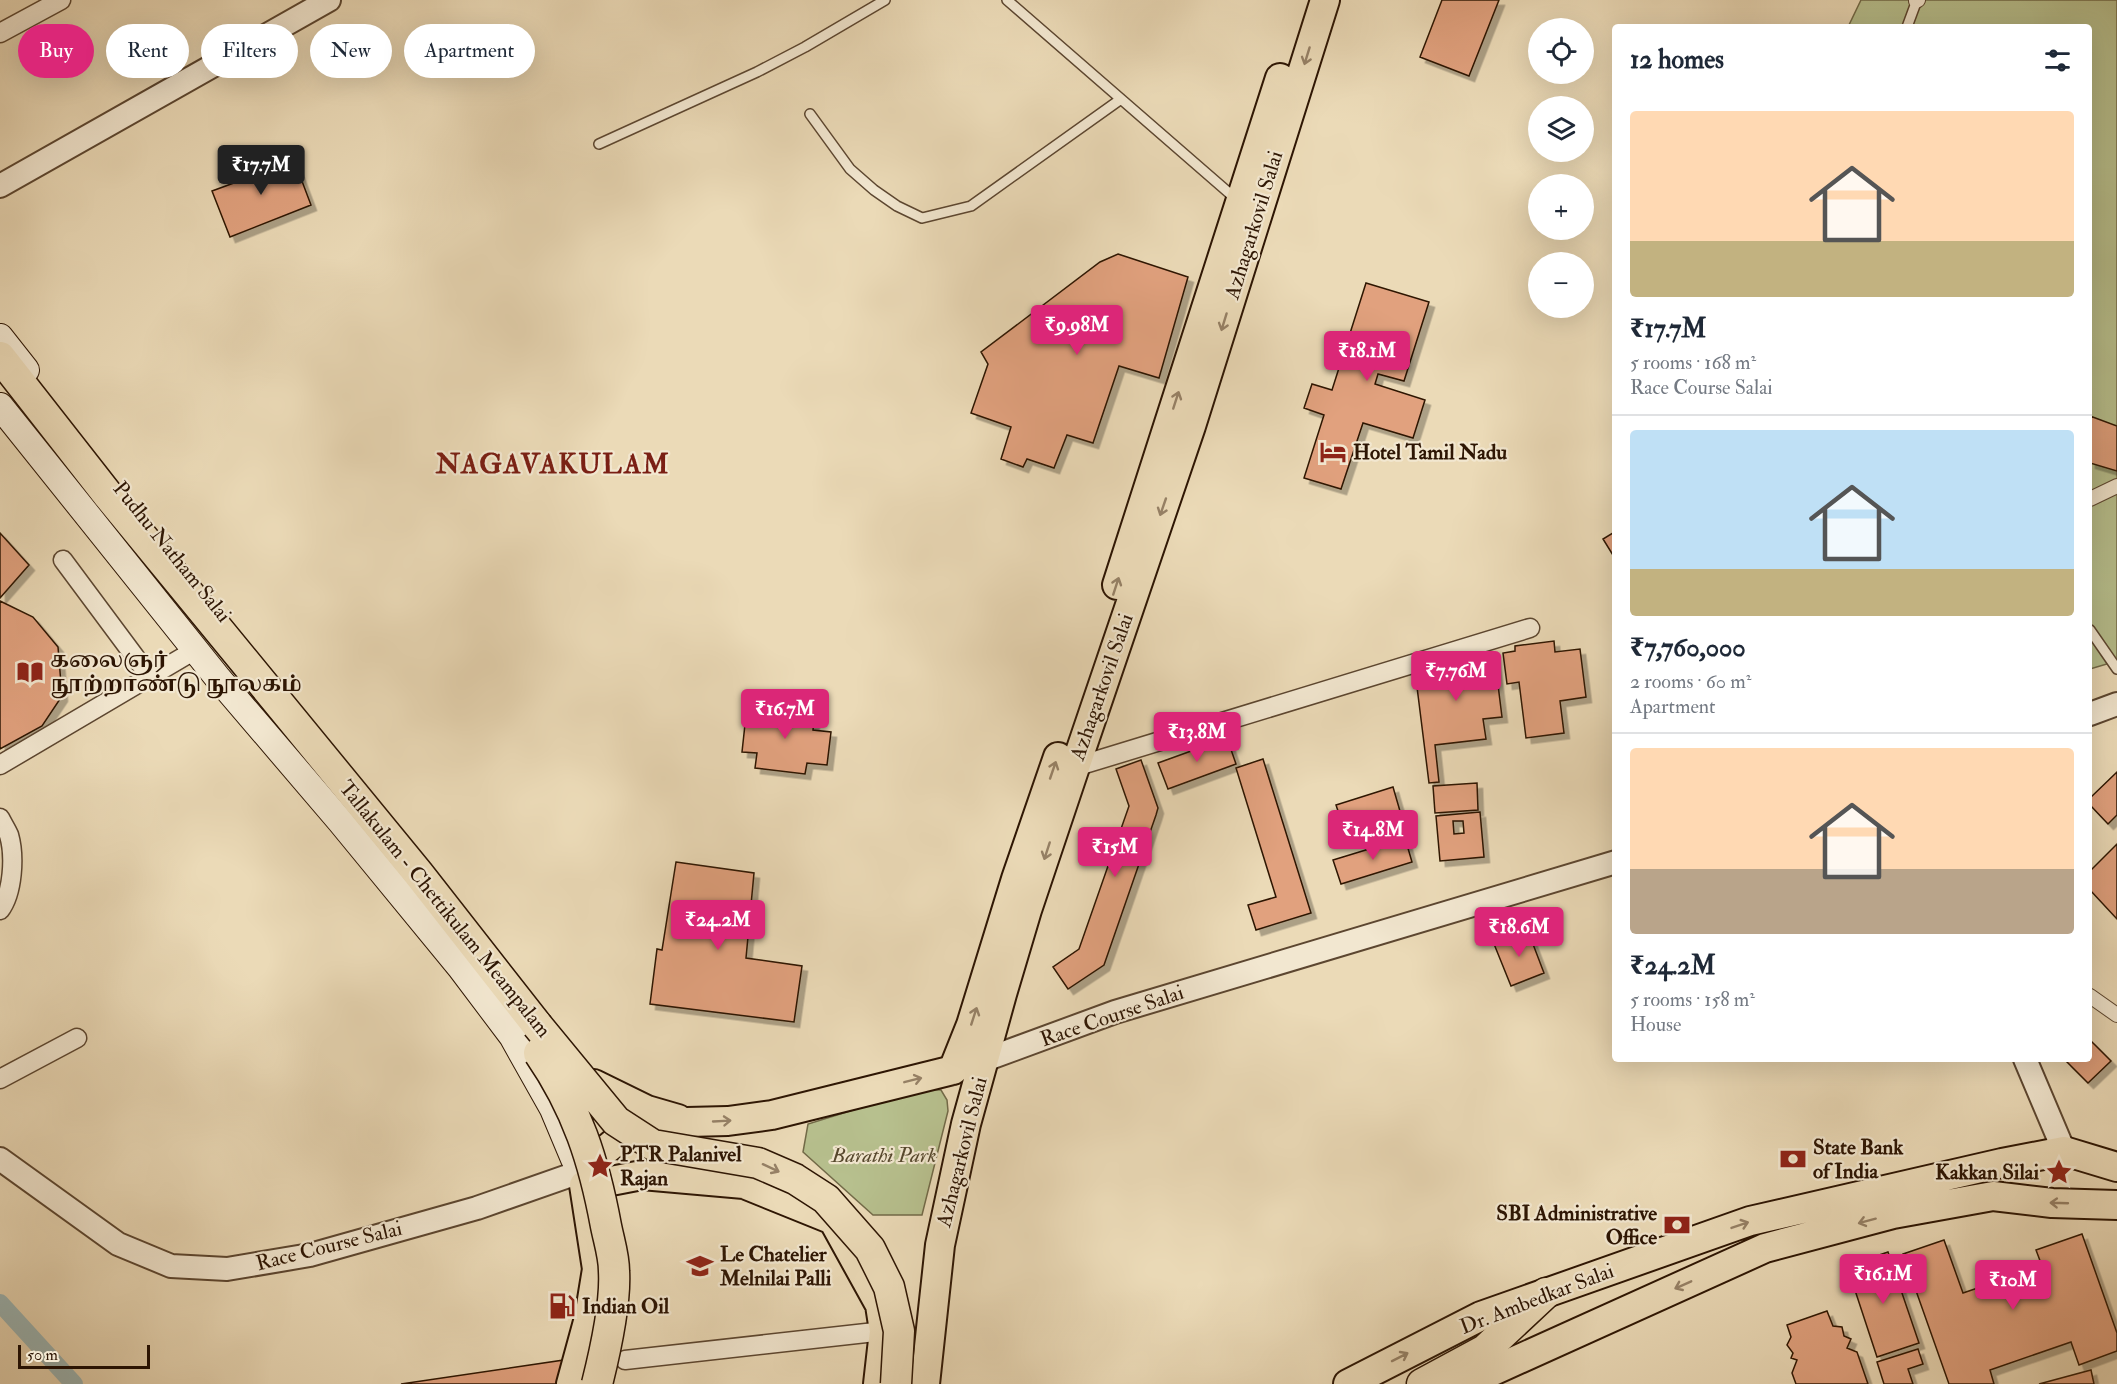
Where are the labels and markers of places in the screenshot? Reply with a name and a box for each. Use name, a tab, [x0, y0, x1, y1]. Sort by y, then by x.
pin: ₹17.7M	[212, 145, 310, 196]
pin: ₹9.98M	[1028, 305, 1126, 356]
pin: ₹18.1M	[1318, 331, 1416, 382]
hotel icon: Hotel Tamil Nadu	[1318, 437, 1348, 467]
place label: Hotel Tamil Nadu	[1353, 439, 1507, 466]
place label: கலைஞர் நூற்றாண்டு நூலகம்	[50, 647, 302, 699]
pin: ₹7.76M	[1407, 651, 1505, 702]
library icon: கலைஞர் நூற்றாண்டு நூலகம்	[15, 657, 45, 687]
pin: ₹16.7M	[736, 689, 834, 740]
pin: ₹13.8M	[1148, 712, 1246, 763]
pin: ₹14.8M	[1324, 810, 1422, 861]
pin: ₹15M	[1079, 827, 1151, 878]
pin: ₹24.2M	[669, 900, 767, 951]
pin: ₹18.6M	[1470, 907, 1568, 958]
place label: State Bank of India	[1813, 1134, 1904, 1185]
place label: PTR Palanivel Rajan	[620, 1141, 742, 1192]
bank icon: State Bank of India	[1778, 1144, 1808, 1174]
place icon: PTR Palanivel Rajan	[585, 1151, 615, 1181]
place icon: Kakkan Silai	[2044, 1157, 2074, 1187]
place label: Kakkan Silai	[1935, 1159, 2039, 1186]
place label: SBI Administrative Office	[1496, 1200, 1657, 1251]
bank icon: SBI Administrative Office	[1662, 1210, 1692, 1240]
place label: Le Chatelier Melnilai Palli	[719, 1241, 832, 1292]
school or university icon: Le Chatelier Melnilai Palli	[685, 1251, 715, 1281]
pin: ₹16.1M	[1834, 1254, 1932, 1305]
pin: ₹10M	[1977, 1260, 2049, 1311]
fuel station icon: Indian Oil	[547, 1291, 577, 1321]
place label: Indian Oil	[582, 1293, 670, 1320]

